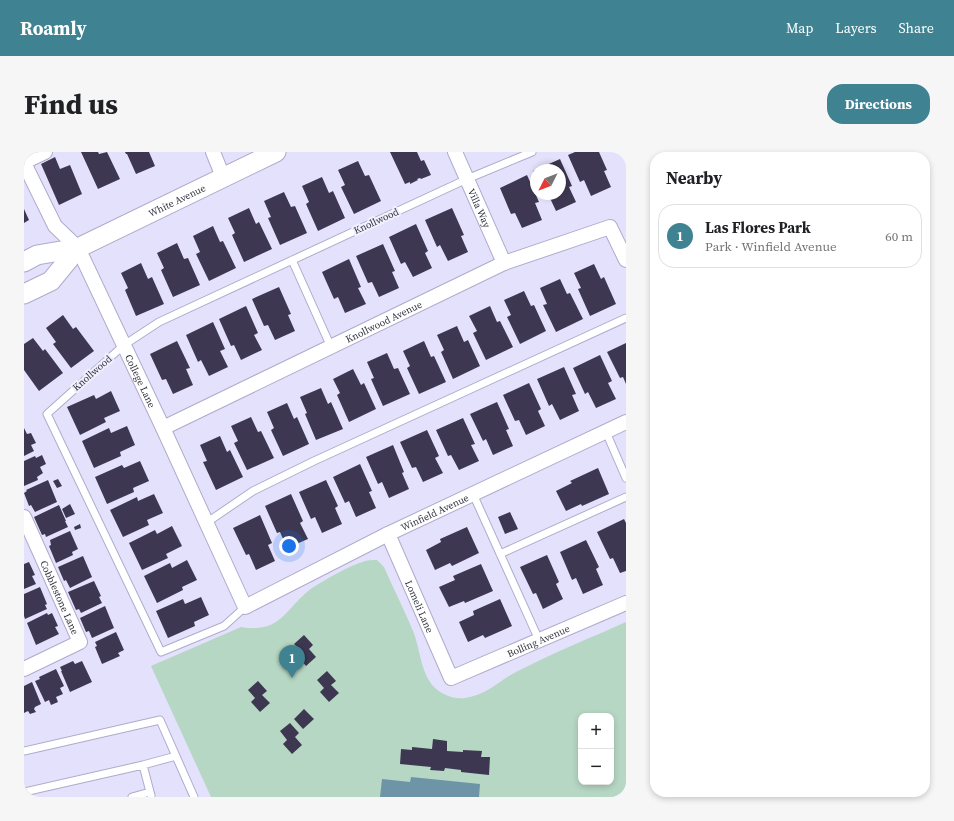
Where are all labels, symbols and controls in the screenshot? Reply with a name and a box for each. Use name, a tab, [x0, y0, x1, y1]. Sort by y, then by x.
text: Roamly	[20, 15, 87, 41]
text: Map	[786, 18, 813, 38]
text: Layers	[835, 18, 877, 38]
text: Share	[899, 18, 934, 38]
button: Directions	[827, 84, 930, 124]
text: Find us	[24, 85, 118, 123]
north arrow	[530, 164, 566, 200]
text: Nearby	[666, 166, 722, 190]
street label: White Avenue	[146, 181, 207, 220]
street label: Villa Way	[465, 186, 494, 230]
street label: Knollwood	[351, 205, 401, 237]
text: Las Flores Park	[705, 217, 811, 238]
text: 1	[676, 228, 684, 245]
text: 60 m	[885, 228, 913, 245]
text: Park · Winfield Avenue	[705, 238, 837, 255]
street label: Knollwood Avenue	[343, 297, 424, 345]
street label: Knollwood	[70, 352, 115, 394]
street label: College Lane	[123, 352, 159, 410]
street label: Winfield Avenue	[399, 491, 471, 534]
your location	[279, 536, 299, 556]
street label: Cobblestone Lane	[38, 558, 82, 636]
street label: Lomeli Lane	[402, 578, 437, 635]
street label: Bolling Avenue	[505, 621, 572, 660]
pin: 1	[279, 645, 305, 678]
map controls	[578, 713, 614, 785]
button: +	[578, 713, 614, 749]
button: −	[578, 749, 614, 785]

